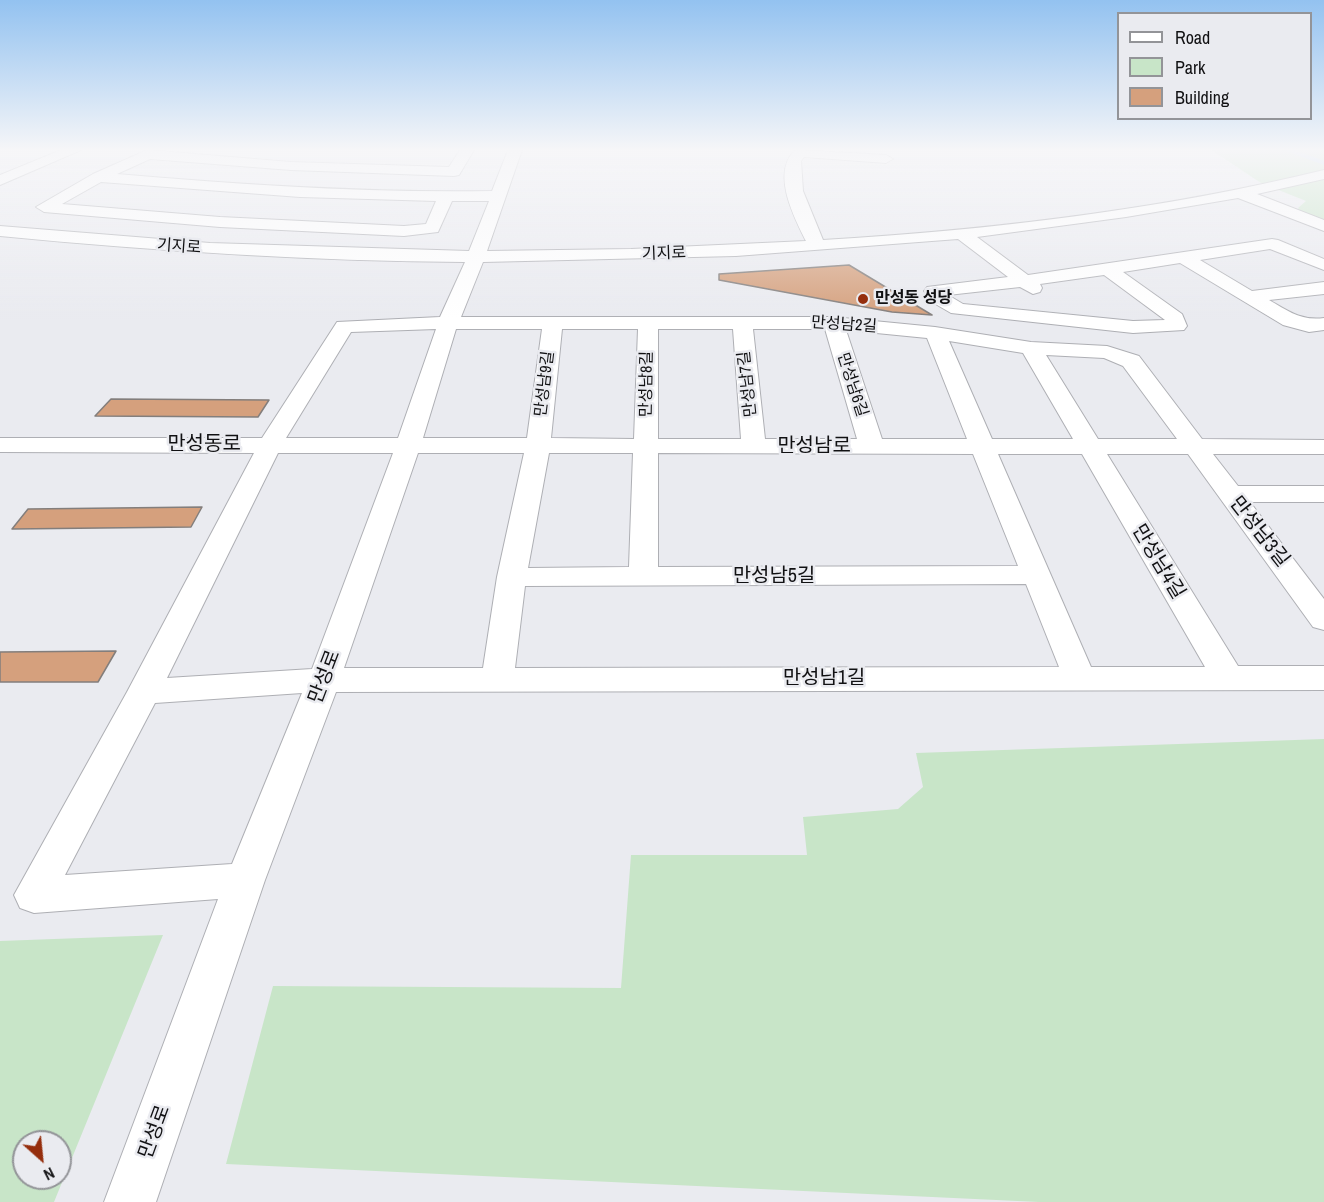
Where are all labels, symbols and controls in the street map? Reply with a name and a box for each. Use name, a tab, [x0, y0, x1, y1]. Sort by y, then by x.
legend	[1117, 12, 1312, 120]
text: Road	[1175, 25, 1210, 50]
text: Park	[1175, 55, 1205, 80]
text: Building	[1175, 85, 1229, 110]
street label: 기지로	[156, 236, 202, 258]
street label: 기지로	[642, 244, 686, 264]
place label: 만성동 성당	[875, 289, 952, 309]
marker: 만성동 성당	[856, 292, 870, 306]
street label: 만성남2길	[810, 313, 878, 337]
street label: 만성남9길	[531, 350, 559, 418]
street label: 만성남7길	[735, 350, 761, 418]
street label: 만성남8길	[637, 351, 657, 417]
street label: 만성남6길	[833, 351, 871, 419]
street label: 만성동로	[167, 433, 241, 457]
street label: 만성남로	[777, 435, 851, 459]
street label: 만성남3길	[1224, 492, 1294, 572]
street label: 만성남4길	[1126, 520, 1190, 604]
street label: 만성남5길	[733, 565, 815, 589]
street label: 만성로	[304, 647, 346, 707]
street label: 만성남1길	[783, 667, 865, 691]
street label: 만성로	[134, 1102, 176, 1162]
north arrow	[12, 1130, 72, 1190]
text: N	[40, 1162, 58, 1186]

